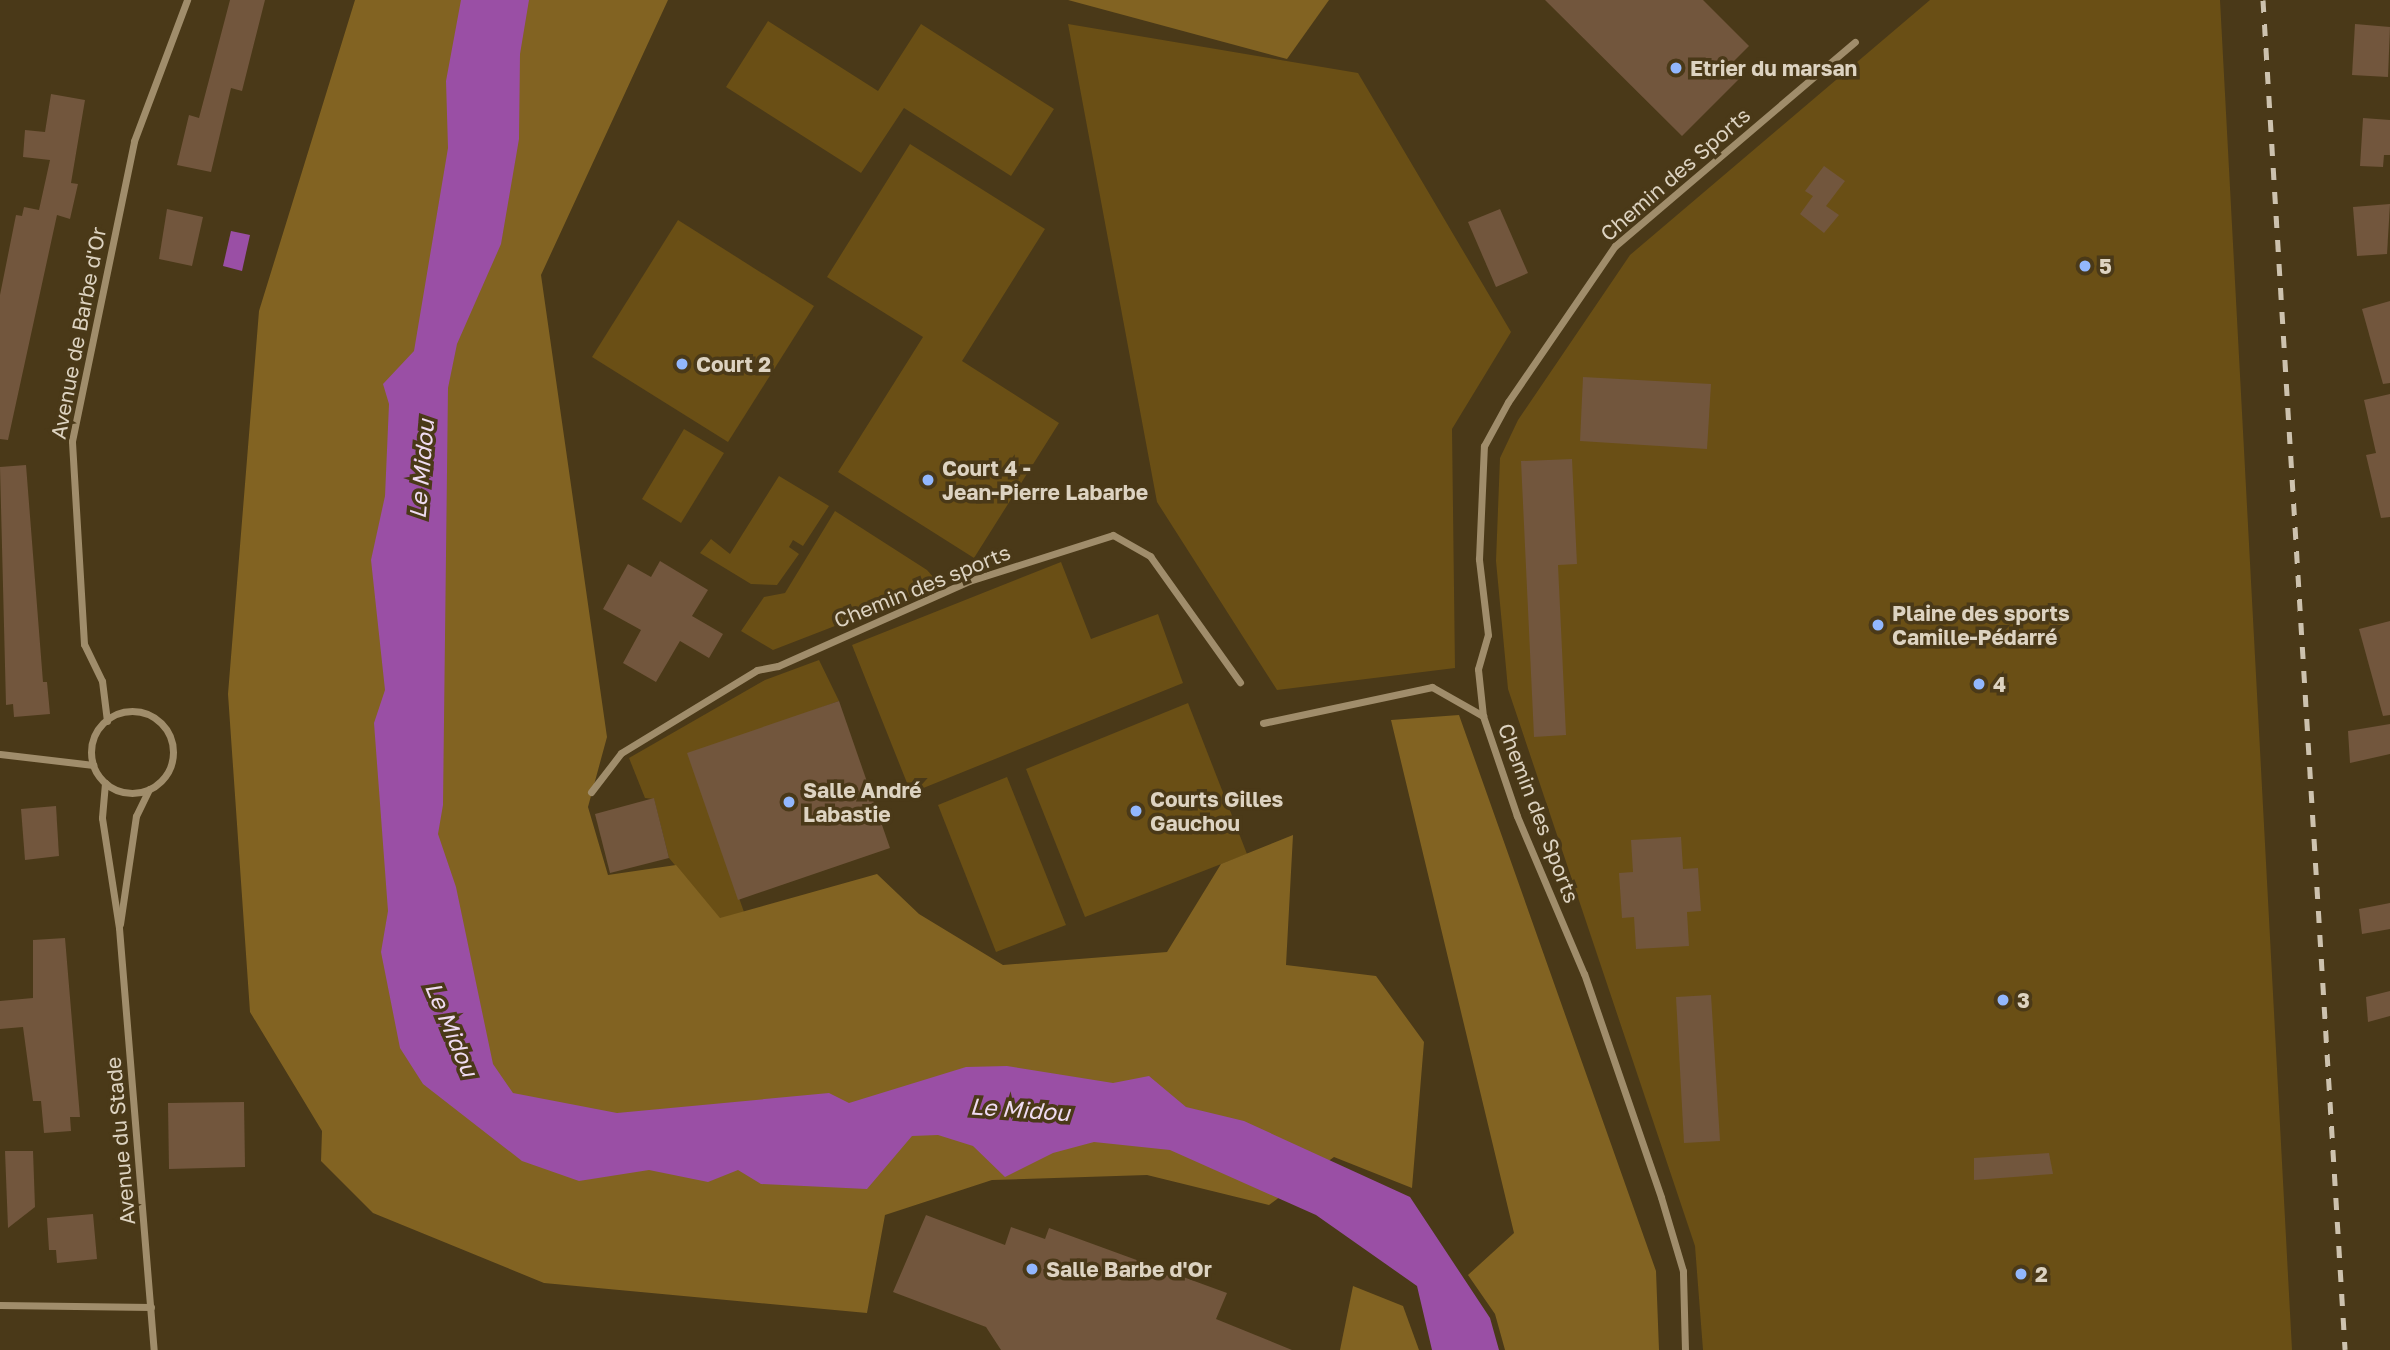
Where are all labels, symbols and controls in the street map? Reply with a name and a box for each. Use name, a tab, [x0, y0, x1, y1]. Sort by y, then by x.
place label: Etrier du marsan	[1690, 55, 1857, 81]
marker: Etrier du marsan	[1668, 60, 1684, 76]
street label: Chemin des Sports	[1595, 102, 1755, 246]
street label: Avenue de Barbe d'Or	[45, 225, 111, 441]
place label: 5	[2099, 253, 2112, 279]
marker: 5	[2077, 258, 2093, 274]
place label: Court 2	[696, 351, 771, 377]
marker: Court 2	[674, 356, 690, 372]
water label: Le Midou	[403, 418, 439, 520]
place label: Court 4 - Jean-Pierre Labarbe	[942, 455, 1148, 505]
marker: Court 4 - Jean-Pierre Labarbe	[920, 472, 936, 488]
street label: Chemin des sports	[830, 539, 1014, 633]
place label: Plaine des sports Camille-Pédarré	[1892, 600, 2070, 650]
marker: Plaine des sports Camille-Pédarré	[1870, 617, 1886, 633]
place label: 4	[1993, 671, 2006, 697]
marker: 4	[1971, 676, 1987, 692]
street label: Chemin des Sports	[1493, 720, 1585, 906]
place label: Salle André Labastie	[803, 777, 922, 827]
place label: Courts Gilles Gauchou	[1150, 786, 1283, 836]
marker: Salle André Labastie	[781, 794, 797, 810]
marker: Courts Gilles Gauchou	[1128, 803, 1144, 819]
water label: Le Midou	[420, 978, 484, 1080]
place label: 3	[2017, 987, 2030, 1013]
marker: 3	[1995, 992, 2011, 1008]
street label: Avenue du Stade	[100, 1056, 140, 1226]
water label: Le Midou	[969, 1092, 1071, 1126]
place label: Salle Barbe d'Or	[1046, 1256, 1212, 1282]
marker: Salle Barbe d'Or	[1024, 1261, 1040, 1277]
place label: 2	[2035, 1261, 2048, 1287]
marker: 2	[2013, 1266, 2029, 1282]

